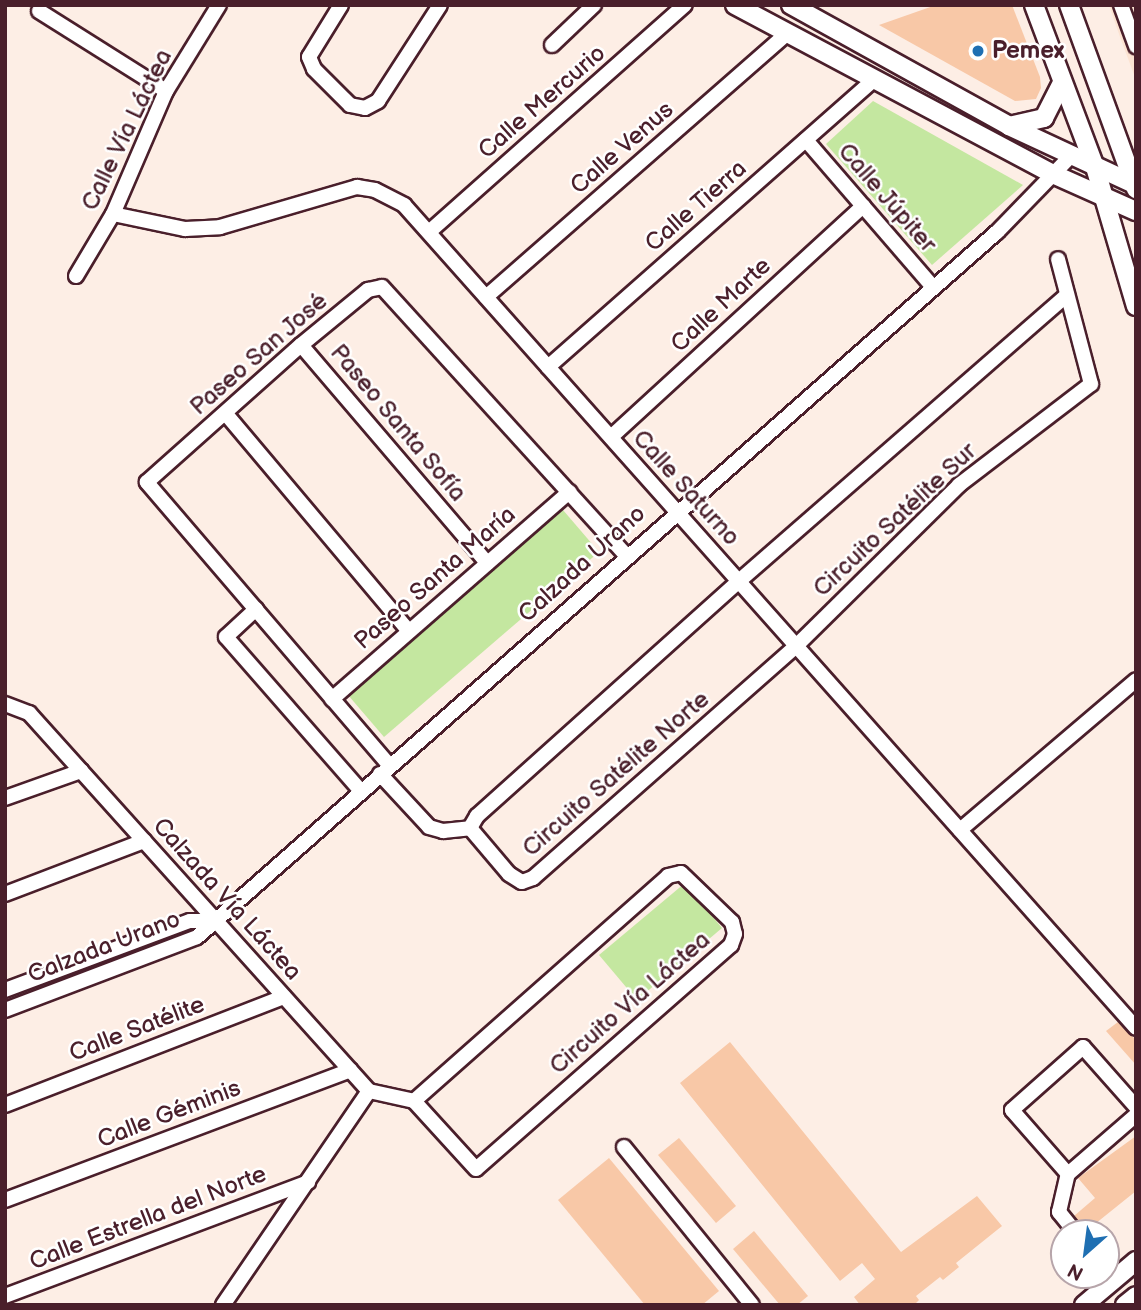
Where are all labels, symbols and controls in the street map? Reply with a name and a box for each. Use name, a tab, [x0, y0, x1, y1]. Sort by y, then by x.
place label: Pemex	[992, 37, 1064, 65]
street label: Calle Mercurio	[473, 39, 611, 165]
marker: Pemex	[970, 43, 986, 59]
street label: Calle Vía Láctea	[75, 44, 179, 216]
street label: Calle Venus	[564, 95, 680, 201]
street label: Calle Júpiter	[831, 137, 943, 259]
street label: Calle Tierra	[639, 154, 753, 258]
street label: Calle Marte	[665, 252, 777, 358]
street label: Paseo San José	[184, 286, 334, 422]
street label: Paseo Santa Sofía	[324, 338, 472, 508]
street label: Calle Saturno	[626, 424, 746, 552]
street label: Circuito Satélite Sur	[807, 437, 983, 603]
street label: Calzada Urano	[513, 499, 651, 629]
street label: Paseo Santa María	[348, 500, 522, 656]
street label: Circuito Satélite Norte	[517, 685, 715, 863]
street label: Calzada Vía Láctea	[146, 812, 308, 986]
street label: Calzada Urano	[24, 905, 184, 989]
street label: Circuito Vía Láctea	[544, 925, 716, 1081]
street label: Calle Satélite	[65, 990, 209, 1068]
street label: Calle Géminis	[93, 1074, 245, 1154]
street label: Calle Estrella del Norte	[26, 1160, 270, 1276]
north arrow	[1050, 1219, 1120, 1289]
text: N	[1064, 1258, 1088, 1285]

